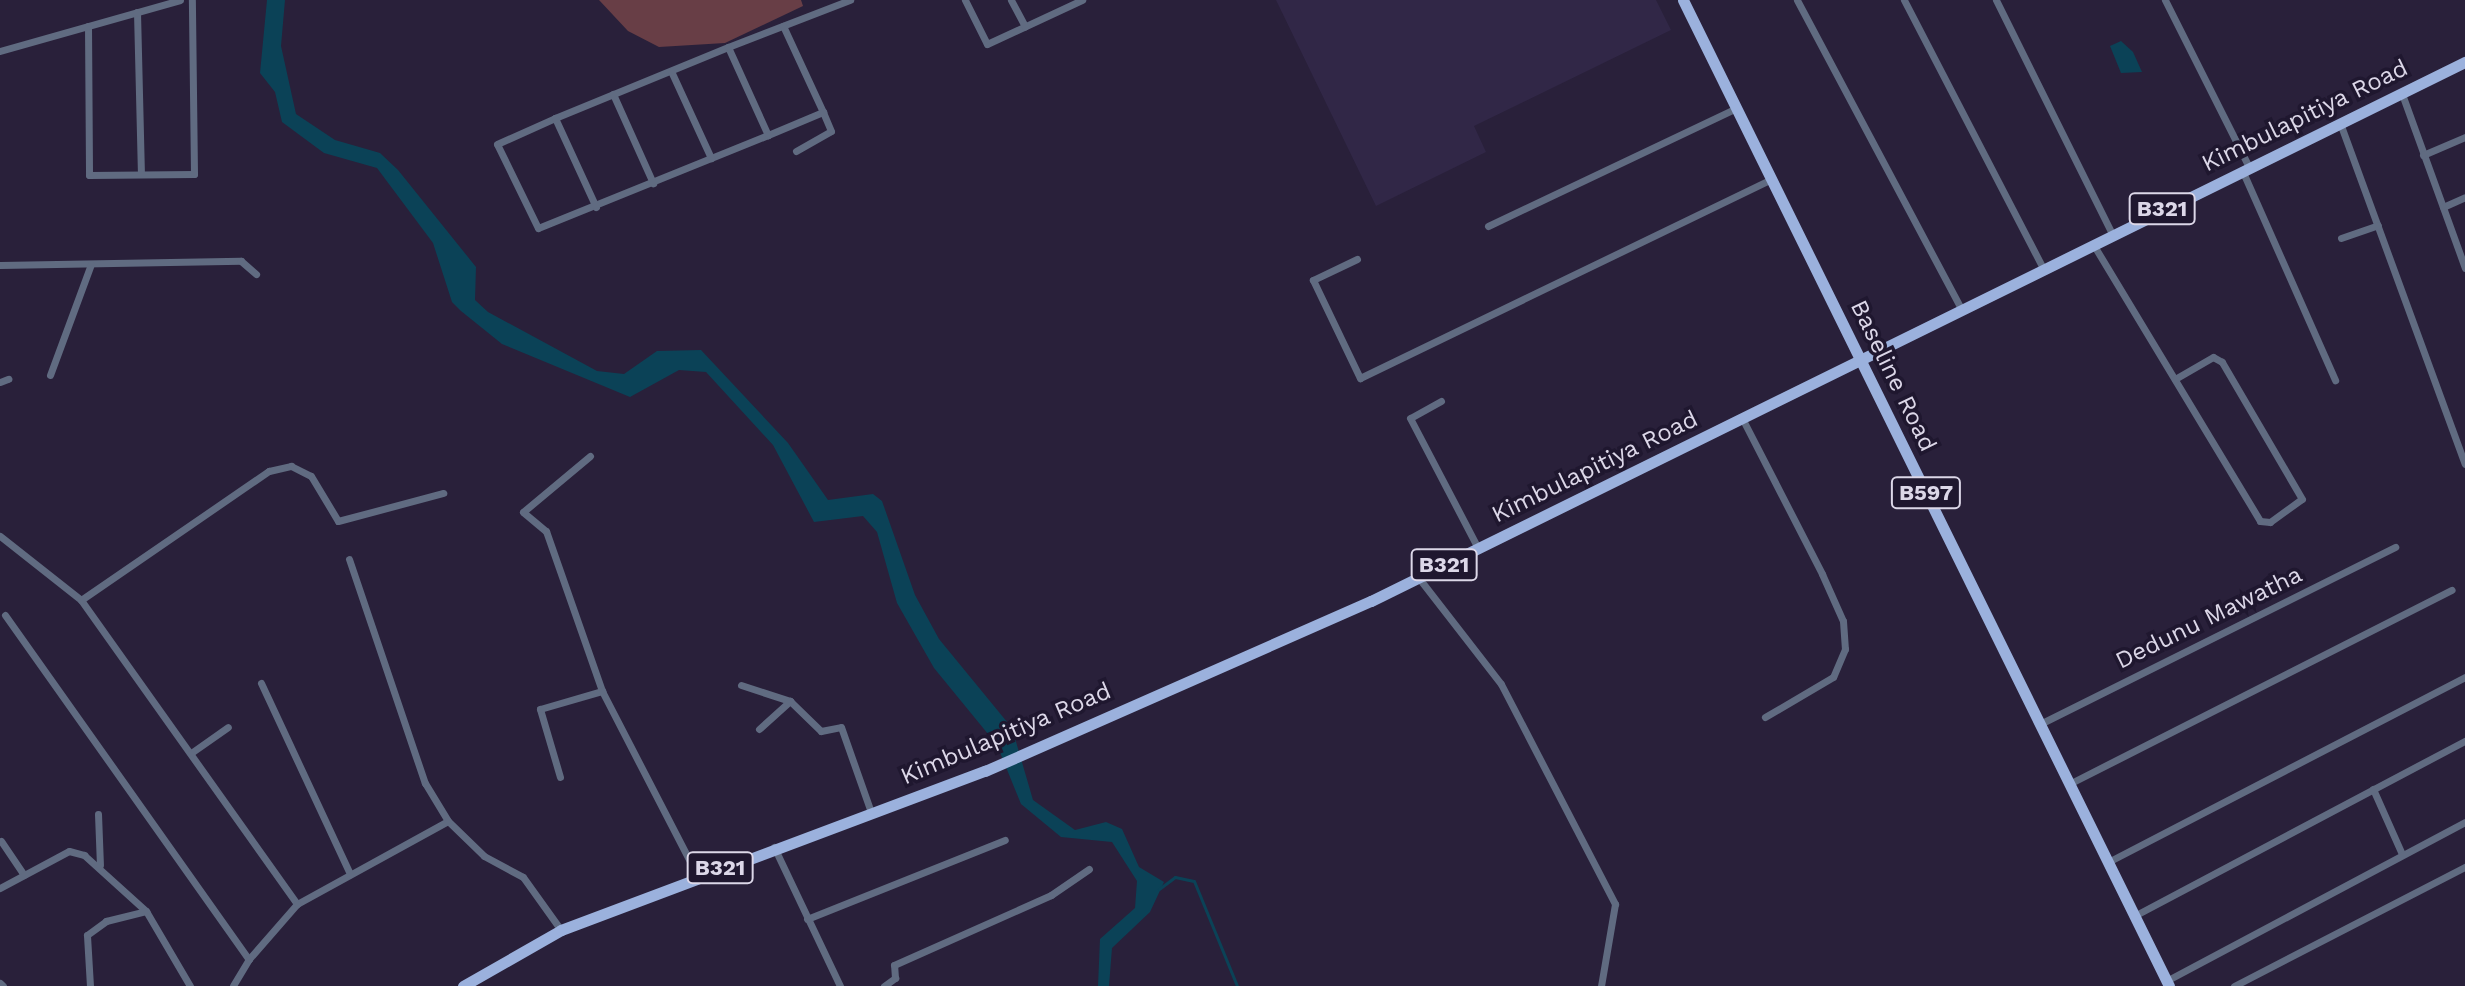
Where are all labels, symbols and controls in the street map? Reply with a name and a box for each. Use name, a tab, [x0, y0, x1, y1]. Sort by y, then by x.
street label: Kimbulapitiya Road	[2197, 54, 2413, 178]
road number: B321	[2128, 191, 2196, 227]
street label: Baseline Road	[1844, 296, 1942, 456]
street label: Kimbulapitiya Road	[1487, 405, 1703, 529]
road number: B597	[1890, 475, 1962, 511]
road number: B321	[1410, 547, 1478, 583]
street label: Dedunu Mawatha	[2111, 560, 2307, 676]
street label: Kimbulapitiya Road	[896, 677, 1116, 791]
road number: B321	[686, 850, 754, 886]

